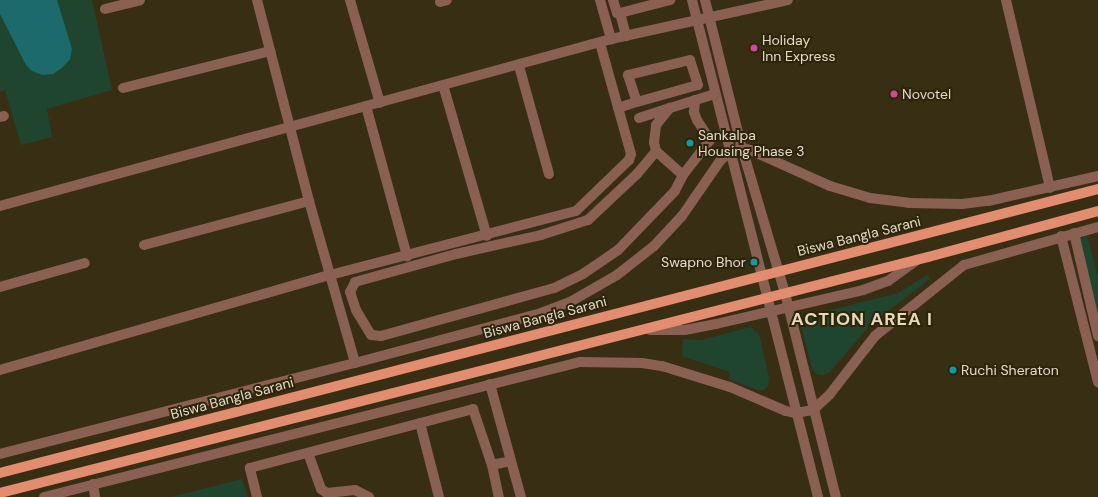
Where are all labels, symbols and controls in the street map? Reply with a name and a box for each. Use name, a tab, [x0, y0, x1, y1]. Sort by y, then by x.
place label: Holiday Inn Express	[762, 32, 836, 64]
marker: Holiday Inn Express	[749, 43, 759, 53]
place label: Novotel	[902, 86, 951, 102]
marker: Novotel	[889, 89, 899, 99]
place label: Sankalpa Housing Phase 3	[698, 127, 805, 160]
marker: Sankalpa Housing Phase 3	[685, 138, 695, 148]
street label: Biswa Bangla Sarani	[796, 213, 922, 259]
place label: Swapno Bhor	[661, 254, 746, 270]
marker: Swapno Bhor	[749, 257, 759, 267]
street label: Biswa Bangla Sarani	[482, 292, 608, 342]
district label: ACTION AREA I	[791, 308, 933, 330]
place label: Ruchi Sheraton	[961, 362, 1059, 378]
marker: Ruchi Sheraton	[948, 365, 958, 375]
street label: Biswa Bangla Sarani	[169, 373, 295, 423]

